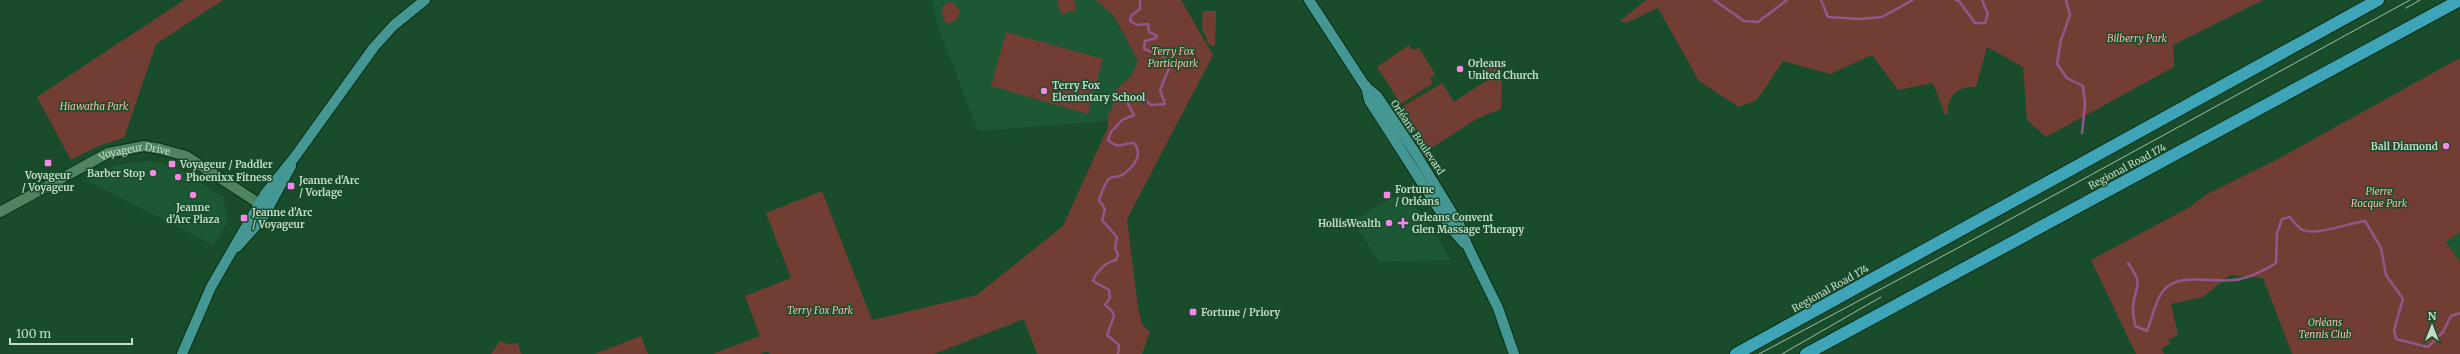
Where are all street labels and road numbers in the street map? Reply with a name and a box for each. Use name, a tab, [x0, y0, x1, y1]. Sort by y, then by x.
street label: Orléans Boulevard	[1388, 97, 1447, 177]
street label: Voyageur Drive	[96, 140, 172, 164]
street label: Regional Road 174	[2086, 140, 2168, 192]
street label: Regional Road 174	[1789, 262, 1871, 315]

